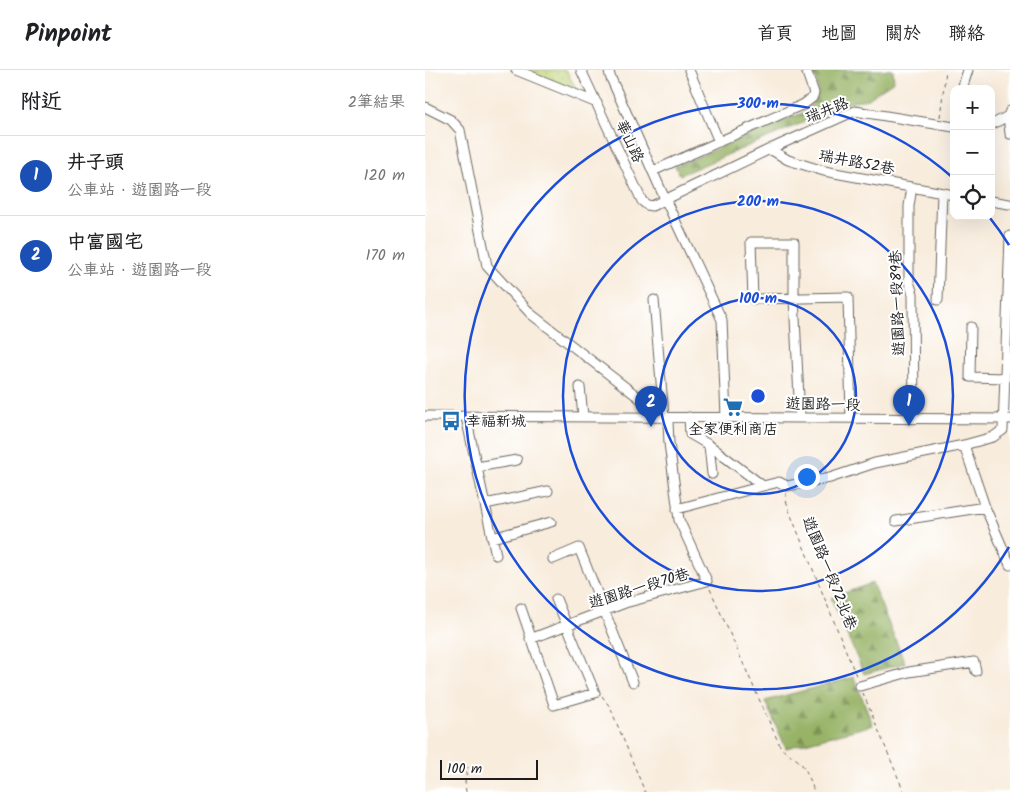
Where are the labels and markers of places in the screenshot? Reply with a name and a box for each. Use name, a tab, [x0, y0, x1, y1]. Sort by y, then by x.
pin: 1	[893, 385, 925, 426]
pin: 2	[635, 386, 667, 427]
centre of rings	[749, 387, 767, 405]
supermarket icon: 全家便利商店	[722, 396, 744, 418]
bus stop icon: 幸福新城	[440, 410, 462, 432]
place label: 幸福新城	[466, 410, 526, 434]
place label: 全家便利商店	[688, 418, 778, 442]

